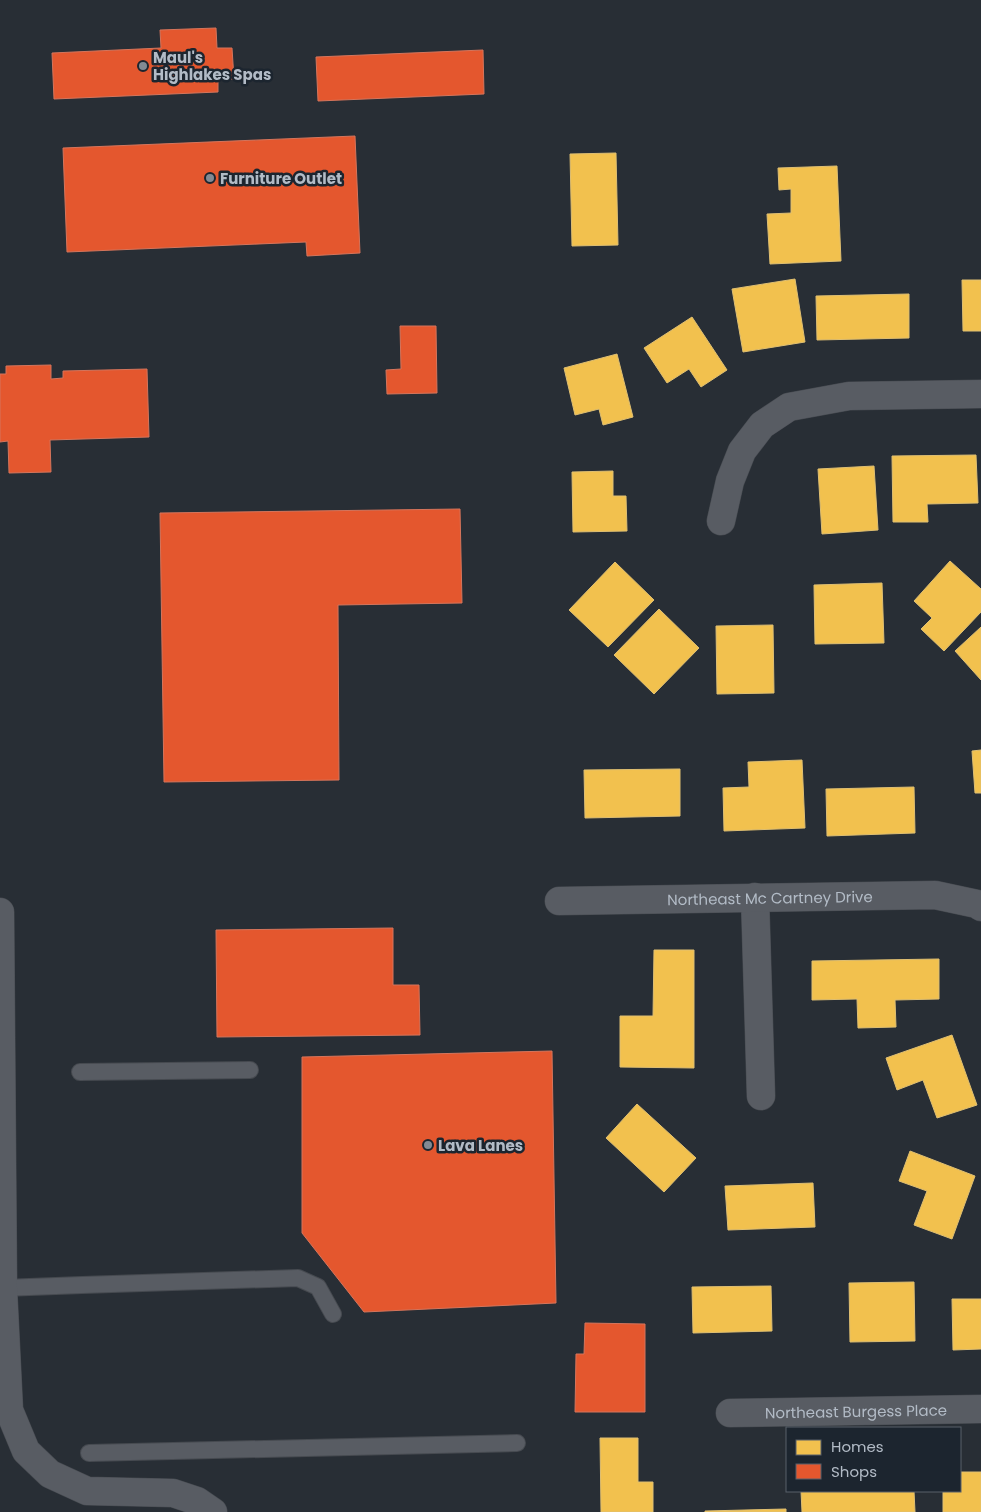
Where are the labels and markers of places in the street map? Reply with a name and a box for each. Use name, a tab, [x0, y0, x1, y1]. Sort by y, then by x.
place label: Maul's Highlakes Spas	[153, 47, 271, 85]
marker: Maul's Highlakes Spas	[137, 60, 149, 72]
place label: Furniture Outlet	[220, 168, 342, 189]
marker: Furniture Outlet	[204, 172, 216, 184]
place label: Lava Lanes	[438, 1135, 523, 1156]
marker: Lava Lanes	[422, 1139, 434, 1151]

